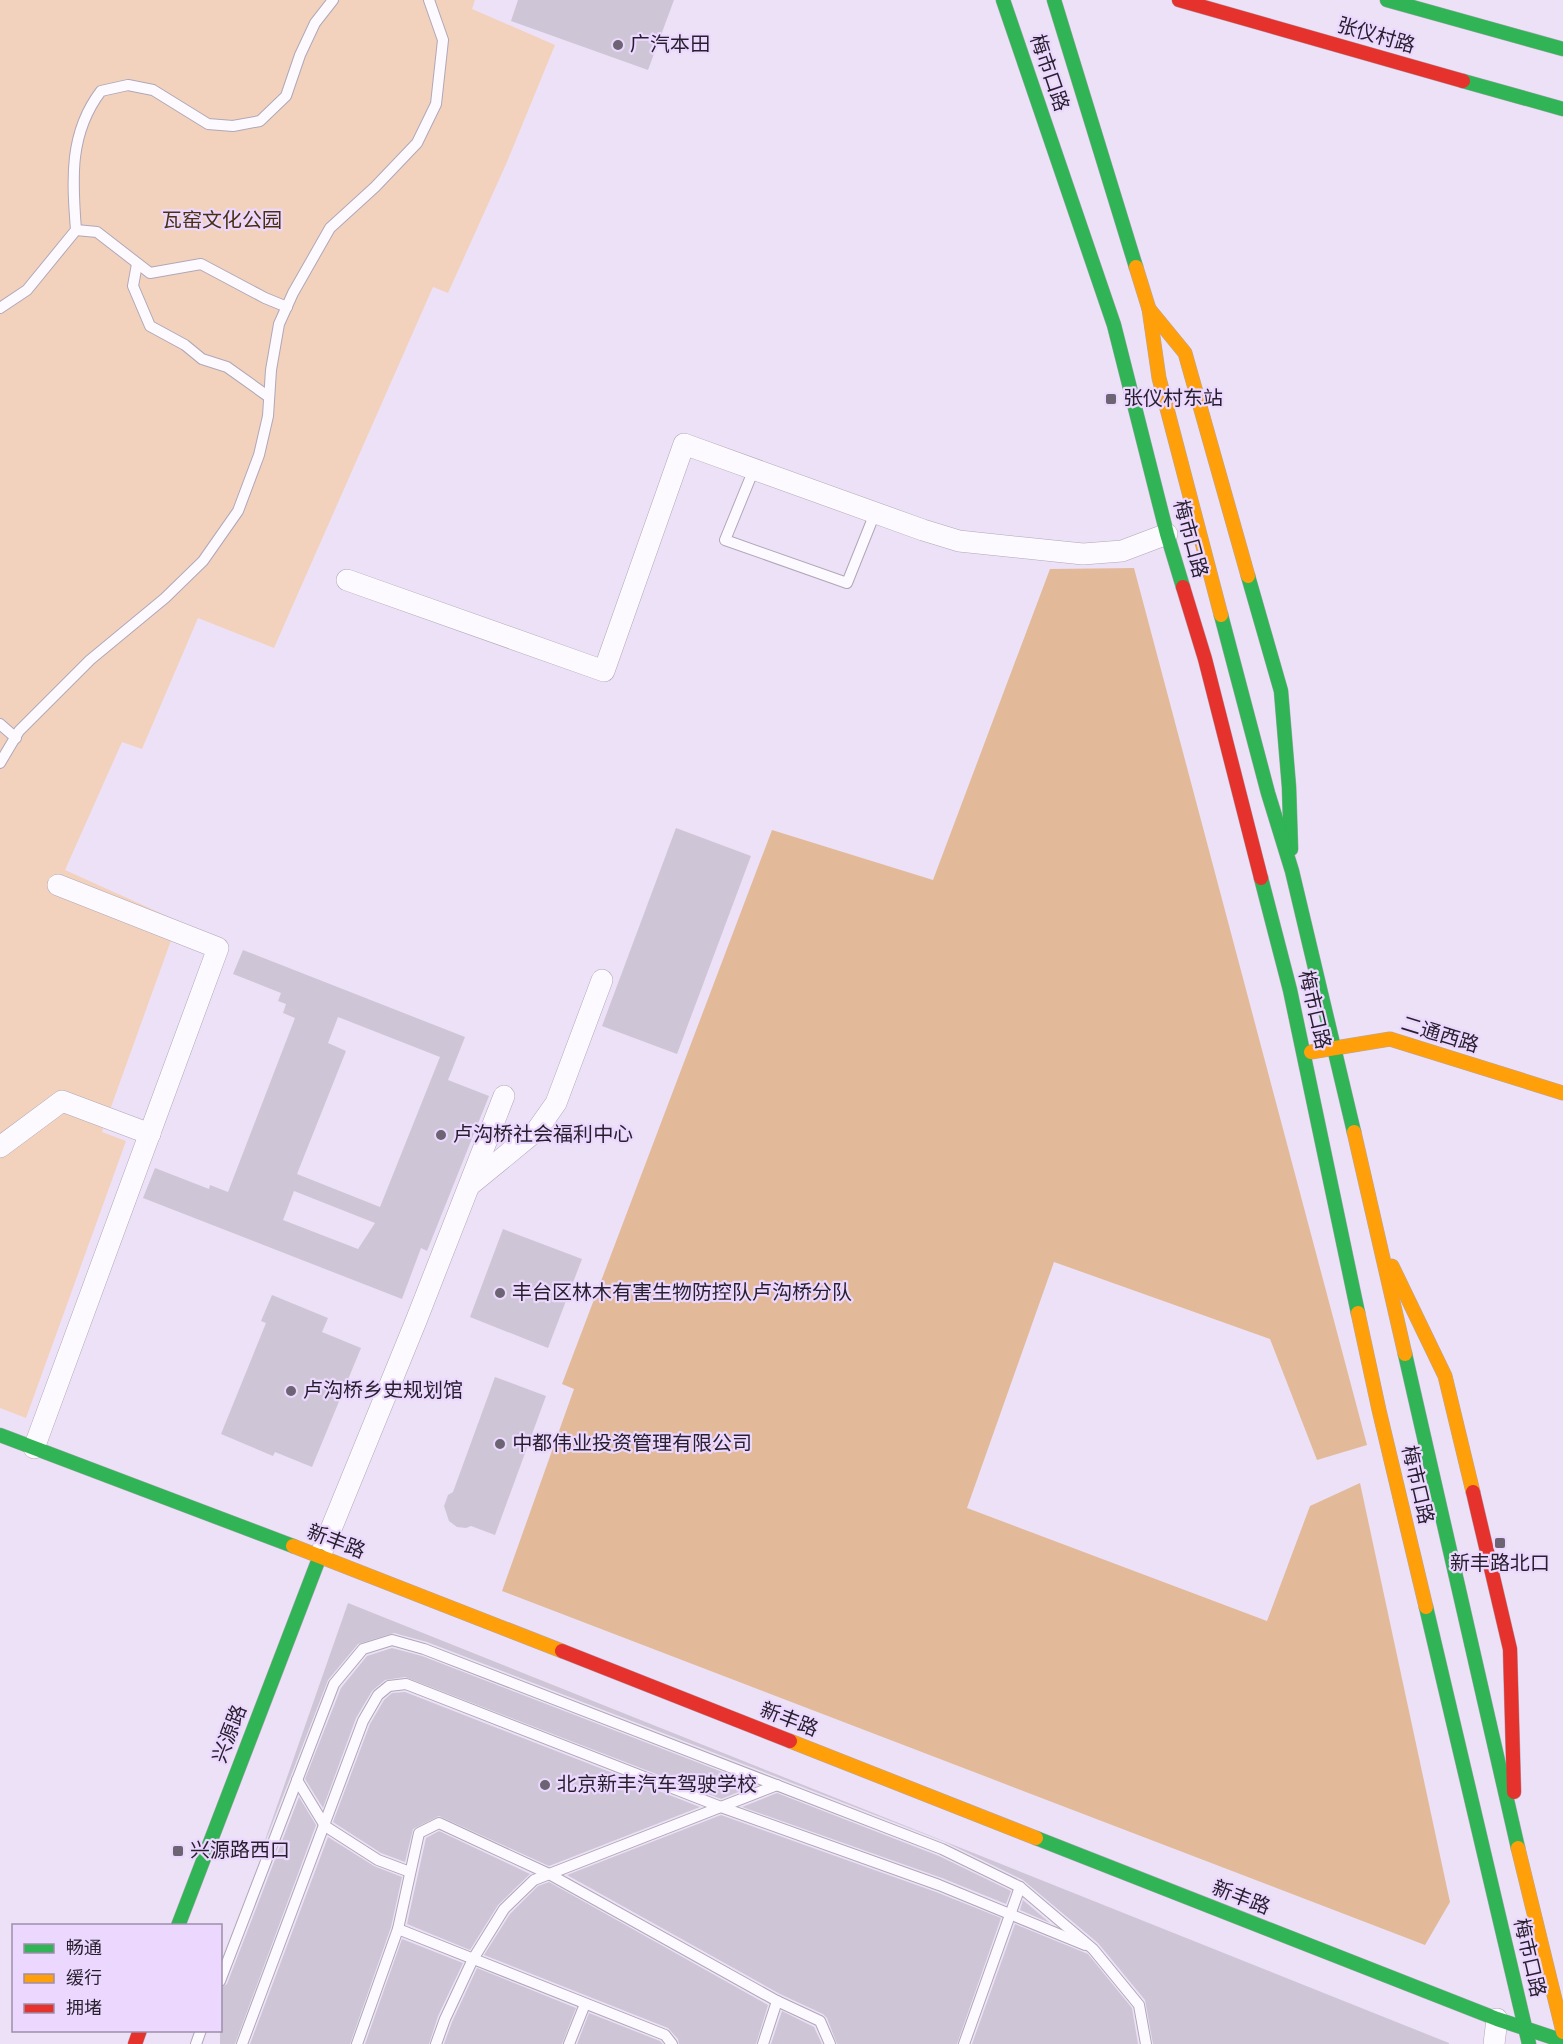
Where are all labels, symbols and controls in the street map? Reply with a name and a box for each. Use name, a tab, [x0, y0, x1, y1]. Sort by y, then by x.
street label: 张仪村路	[1334, 13, 1418, 59]
street label: 梅市口路	[1025, 31, 1073, 115]
place label: 广汽本田	[630, 33, 710, 57]
marker: 广汽本田	[611, 38, 625, 52]
park label: 瓦窑文化公园	[162, 209, 282, 233]
place label: 张仪村东站	[1123, 387, 1223, 411]
marker: 张仪村东站	[1104, 392, 1118, 406]
street label: 梅市口路	[1168, 497, 1212, 581]
street label: 梅市口路	[1293, 968, 1335, 1052]
street label: 二通西路	[1398, 1012, 1482, 1058]
place label: 卢沟桥社会福利中心	[453, 1123, 633, 1147]
marker: 卢沟桥社会福利中心	[434, 1128, 448, 1142]
place label: 丰台区林木有害生物防控队卢沟桥分队	[512, 1281, 852, 1305]
marker: 丰台区林木有害生物防控队卢沟桥分队	[493, 1286, 507, 1300]
place label: 卢沟桥乡史规划馆	[303, 1379, 463, 1403]
marker: 卢沟桥乡史规划馆	[284, 1384, 298, 1398]
place label: 中都伟业投资管理有限公司	[512, 1432, 752, 1456]
marker: 中都伟业投资管理有限公司	[493, 1437, 507, 1451]
street label: 梅市口路	[1396, 1443, 1438, 1527]
street label: 新丰路	[304, 1520, 368, 1564]
marker: 新丰路北口	[1493, 1536, 1507, 1550]
place label: 新丰路北口	[1450, 1552, 1550, 1576]
street label: 新丰路	[757, 1698, 821, 1742]
street label: 兴源路	[208, 1702, 252, 1766]
place label: 北京新丰汽车驾驶学校	[557, 1773, 757, 1797]
marker: 北京新丰汽车驾驶学校	[538, 1778, 552, 1792]
place label: 兴源路西口	[190, 1839, 290, 1863]
marker: 兴源路西口	[171, 1844, 185, 1858]
street label: 新丰路	[1209, 1876, 1273, 1920]
street label: 梅市口路	[1508, 1916, 1550, 2000]
legend	[12, 1924, 222, 2032]
text: 畅通	[66, 1938, 102, 1959]
text: 缓行	[66, 1968, 102, 1989]
text: 拥堵	[66, 1998, 102, 2019]

